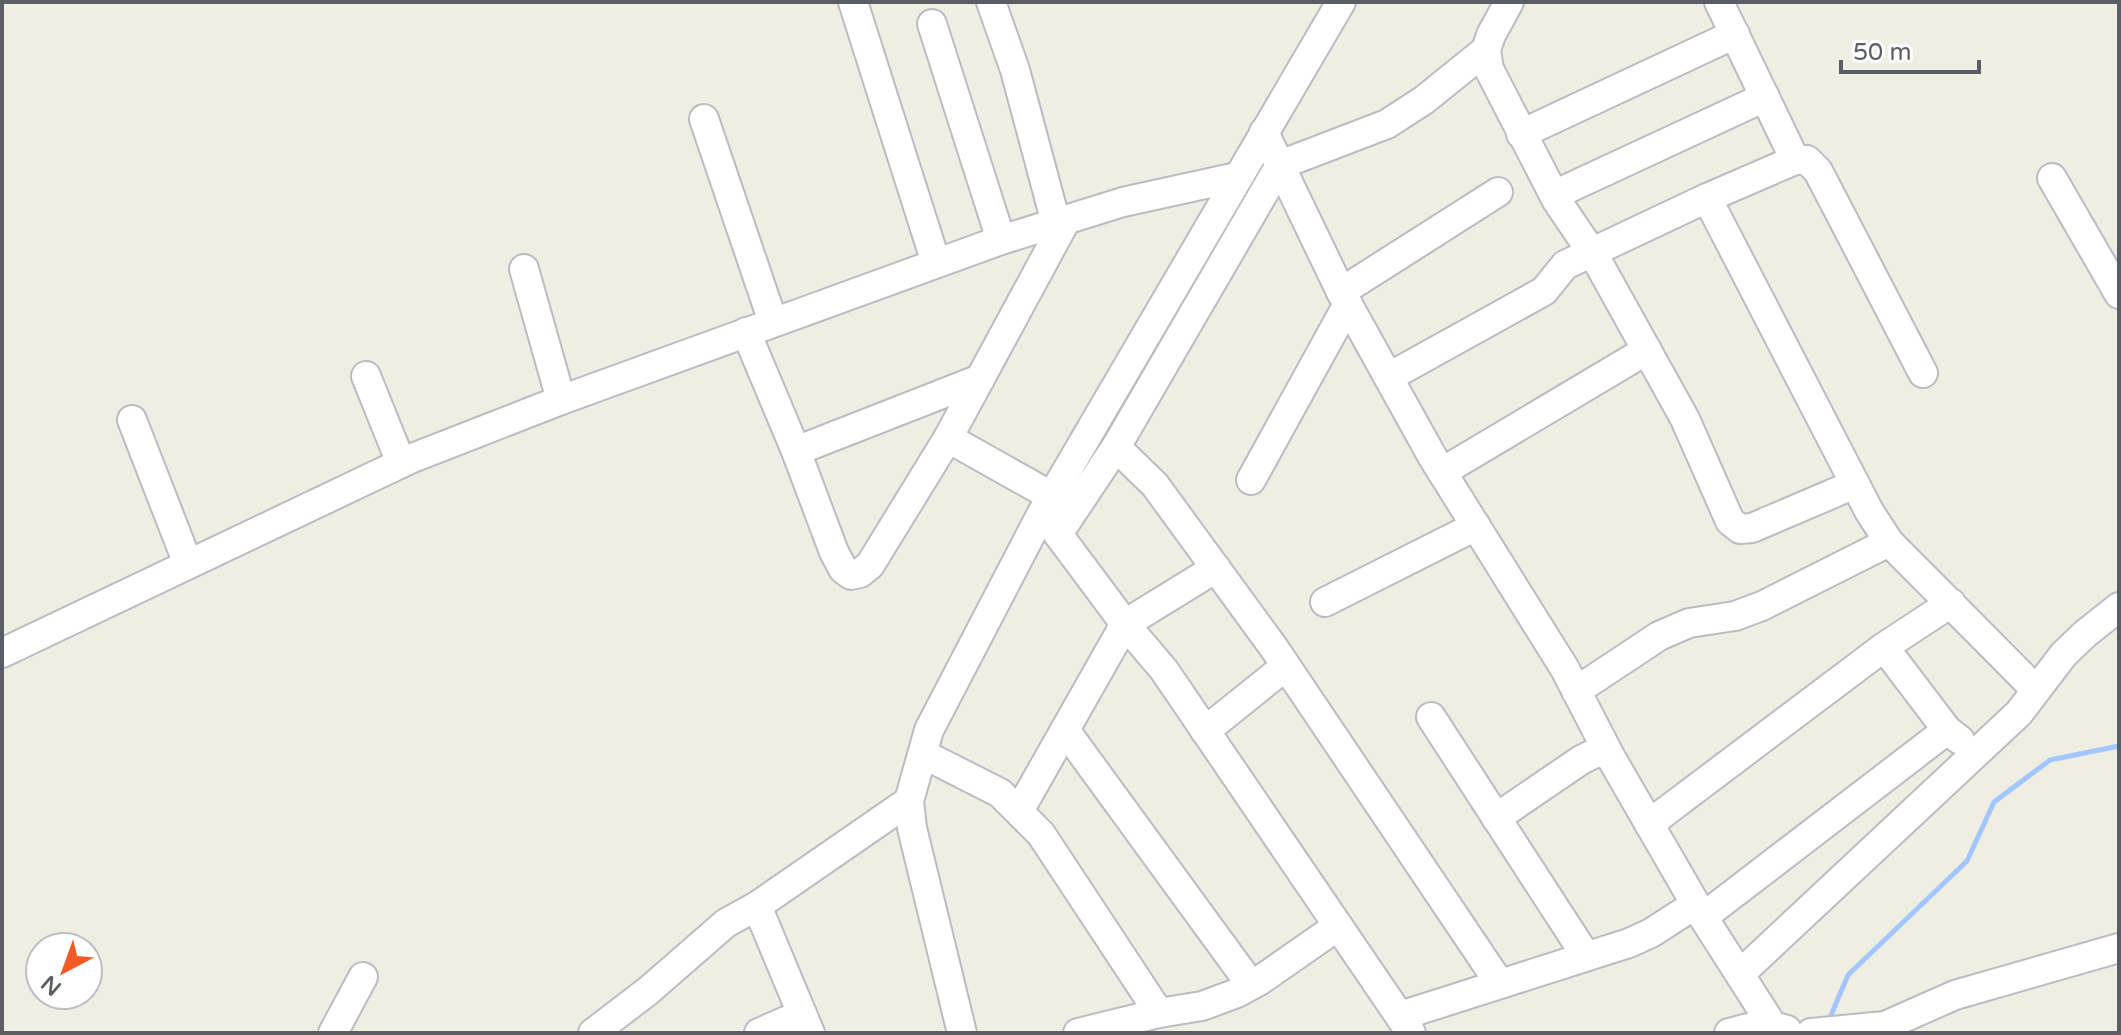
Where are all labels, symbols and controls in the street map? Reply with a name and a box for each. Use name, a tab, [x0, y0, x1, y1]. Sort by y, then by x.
scale bar	[1841, 24, 1979, 74]
text: 50 m	[1853, 38, 1911, 67]
north arrow	[24, 931, 104, 1011]
text: N	[36, 970, 67, 1001]

